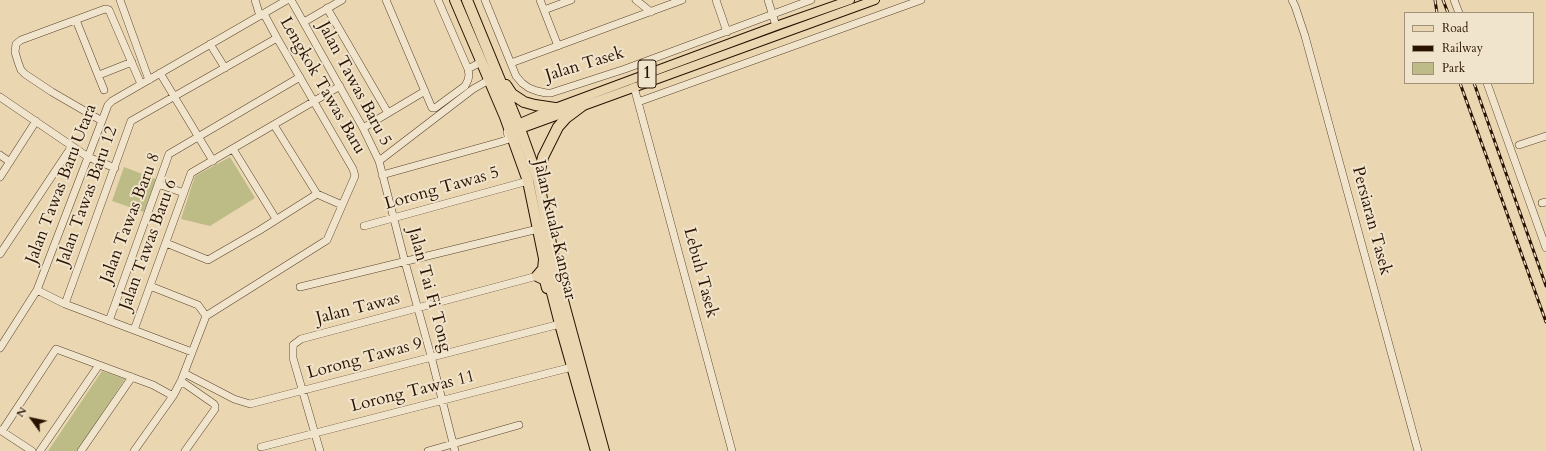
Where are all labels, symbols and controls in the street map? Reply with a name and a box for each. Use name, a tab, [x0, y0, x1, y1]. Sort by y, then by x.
legend	[1404, 12, 1534, 84]
street label: Lengkok Tawas Baru	[275, 14, 369, 158]
street label: Jalan Tawas Baru 5	[313, 18, 395, 150]
text: Road	[1442, 20, 1468, 36]
text: Railway	[1442, 40, 1483, 56]
street label: Jalan Tasek	[543, 43, 627, 87]
road number: 1	[638, 60, 656, 88]
text: Park	[1442, 60, 1465, 76]
street label: Jalan Tawas Baru Utara	[22, 101, 102, 267]
street label: Jalan Tawas Baru 12	[53, 124, 123, 268]
street label: Jalan Tawas Baru 8	[97, 150, 165, 286]
street label: Jalan Kuala Kangsar	[528, 158, 580, 302]
street label: Lorong Tawas 5	[382, 163, 502, 215]
street label: Persiaran Tasek	[1347, 164, 1395, 278]
street label: Jalan Tawas Baru 6	[116, 177, 182, 313]
street label: Jalan Tai Fi Tong	[403, 226, 455, 354]
street label: Lebuh Tasek	[678, 226, 722, 320]
street label: Jalan Tawas	[314, 289, 402, 329]
street label: Lorong Tawas 9	[305, 334, 425, 384]
street label: Lorong Tawas 11	[349, 367, 477, 417]
north arrow	[12, 399, 52, 439]
text: N	[13, 404, 30, 420]

